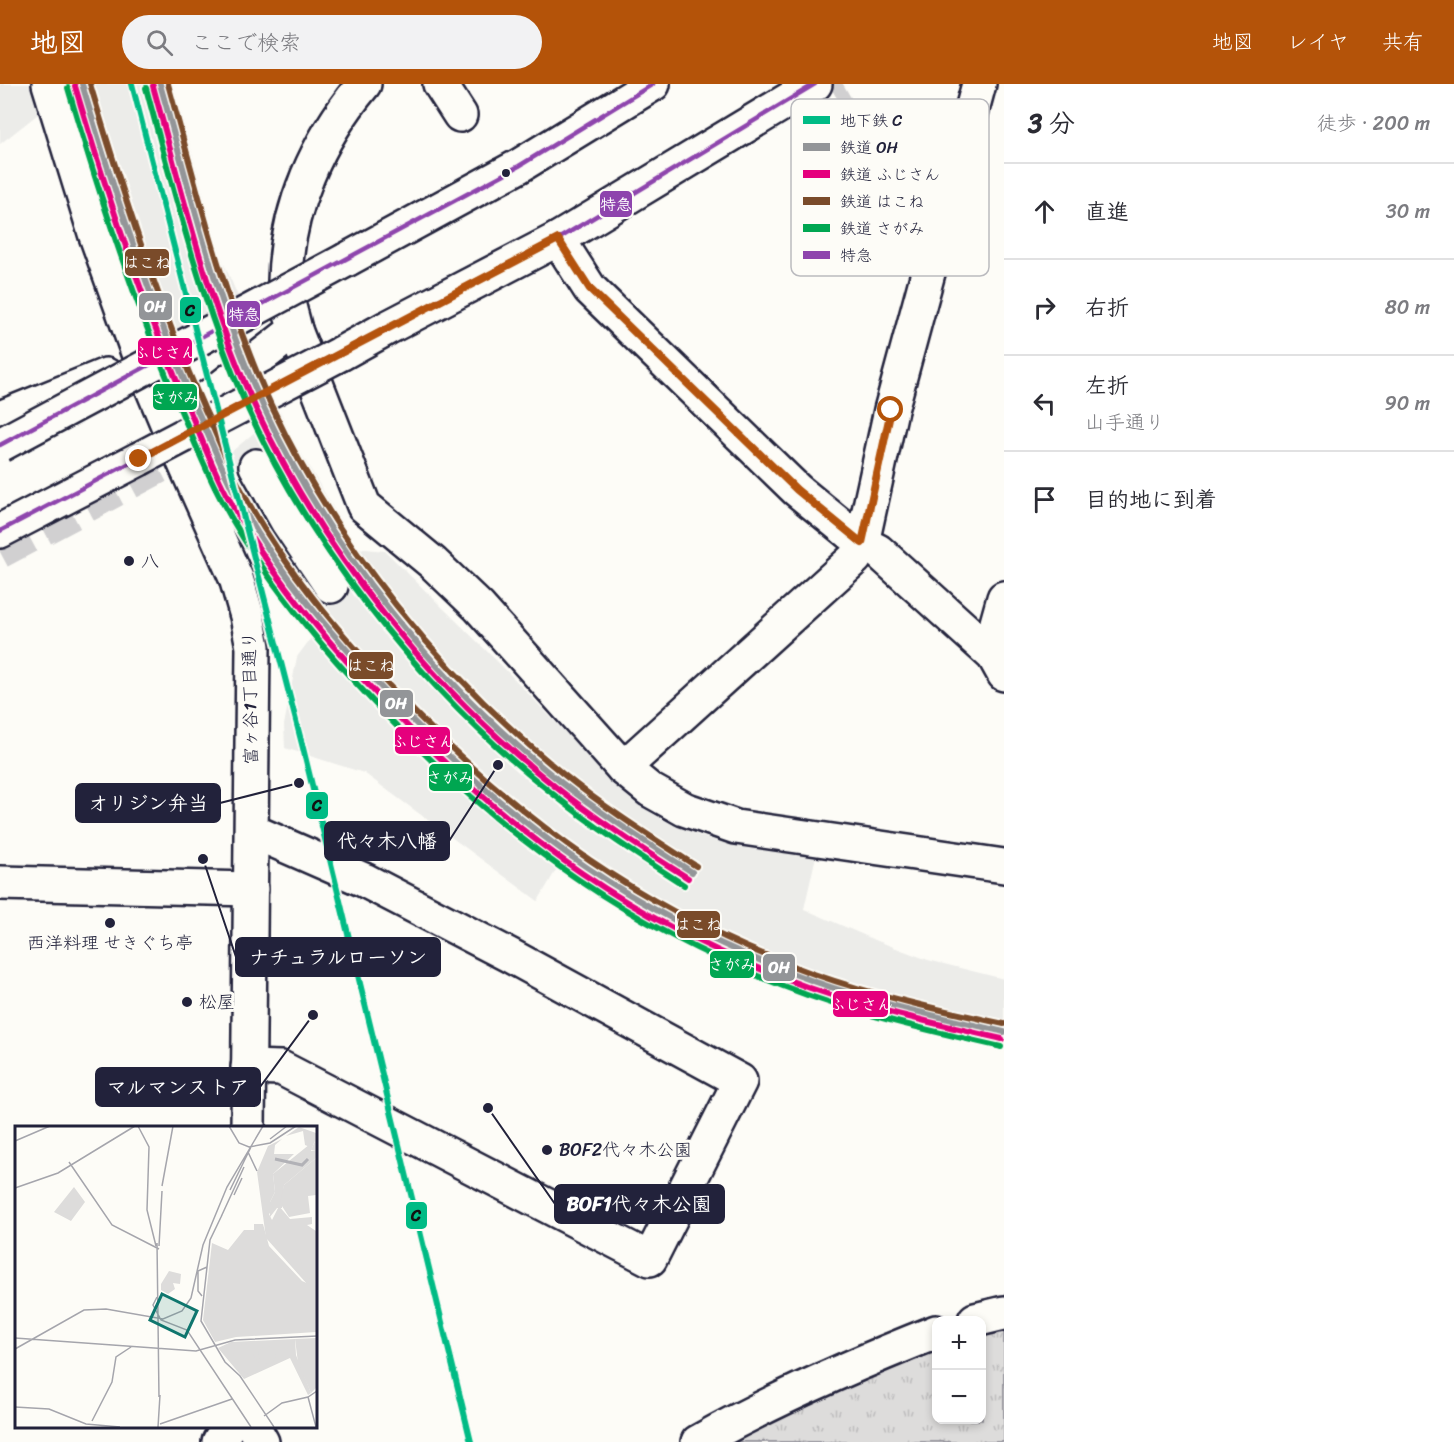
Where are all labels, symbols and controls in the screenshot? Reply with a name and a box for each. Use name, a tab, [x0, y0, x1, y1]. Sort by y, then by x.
search box	[122, 15, 542, 69]
text: 地図	[30, 18, 86, 67]
text: ここで検索	[191, 23, 301, 62]
text: 地図	[1212, 23, 1254, 61]
text: レイヤ	[1287, 23, 1349, 61]
text: 共有	[1382, 23, 1424, 61]
icon: search	[143, 26, 176, 59]
legend	[791, 99, 989, 276]
text: 3 分	[1028, 100, 1075, 146]
text: 地下鉄 C	[840, 106, 902, 135]
text: 徒歩 · 200 m	[1317, 106, 1430, 141]
text: 鉄道 OH	[840, 133, 899, 162]
text: 鉄道 ふじさん	[840, 160, 940, 189]
unlabelled marker	[500, 167, 512, 179]
text: 鉄道 はこね	[840, 187, 924, 216]
line badge: 特急	[599, 190, 633, 218]
text: 特急	[600, 190, 632, 219]
text: 直進	[1085, 192, 1129, 231]
text: 30 m	[1386, 194, 1430, 229]
icon: ahead	[1028, 195, 1061, 228]
text: 鉄道 さがみ	[840, 214, 924, 243]
text: 特急	[840, 241, 872, 270]
text: はこね	[123, 248, 171, 277]
line badge: はこね	[124, 248, 170, 277]
text: 右折	[1085, 288, 1129, 327]
text: 80 m	[1385, 290, 1430, 325]
icon: right	[1028, 291, 1061, 324]
line badge: OH	[138, 292, 173, 321]
text: OH	[143, 292, 167, 321]
line badge: C	[179, 296, 202, 324]
text: C	[184, 296, 196, 325]
line badge: 特急	[226, 300, 261, 328]
text: 特急	[228, 300, 260, 329]
line badge: ふじさん	[137, 337, 193, 366]
text: ふじさん	[133, 338, 197, 367]
text: 左折	[1085, 366, 1129, 405]
text: さがみ	[151, 383, 199, 412]
line badge: さがみ	[152, 383, 198, 411]
text: 90 m	[1385, 386, 1430, 421]
icon: left	[1028, 387, 1061, 420]
route start	[877, 396, 903, 422]
text: 山手通り	[1085, 405, 1165, 440]
route end	[125, 445, 151, 471]
text: 目的地に到着	[1085, 480, 1217, 519]
icon: arrive	[1028, 483, 1061, 516]
place label: 八	[141, 545, 159, 577]
marker: 八	[122, 554, 136, 568]
street label: 富ヶ谷1丁目通り	[233, 631, 267, 765]
text: はこね	[347, 651, 395, 680]
line badge: はこね	[348, 651, 394, 680]
line badge: OH	[379, 689, 414, 718]
text: OH	[384, 689, 408, 718]
line badge: ふじさん	[394, 726, 451, 755]
text: ふじさん	[391, 727, 455, 756]
text: さがみ	[426, 763, 474, 792]
line badge: さがみ	[428, 763, 473, 792]
callout: オリジン弁当	[76, 784, 220, 822]
text: オリジン弁当	[88, 786, 208, 821]
line badge: C	[305, 791, 329, 820]
text: C	[311, 791, 323, 820]
callout: 代々木八幡	[325, 822, 449, 860]
text: 代々木八幡	[337, 824, 437, 859]
text: はこね	[674, 910, 722, 939]
line badge: はこね	[676, 910, 721, 939]
marker: 西洋料理 せきぐち亭	[103, 916, 117, 930]
place label: 西洋料理 せきぐち亭	[27, 927, 193, 959]
callout: ナチュラルローソン	[236, 938, 440, 976]
text: ナチュラルローソン	[249, 940, 427, 975]
text: さがみ	[708, 950, 756, 979]
line badge: さがみ	[709, 950, 755, 979]
line badge: OH	[762, 953, 796, 982]
text: OH	[767, 953, 791, 982]
place label: 松屋	[199, 986, 235, 1018]
text: ふじさん	[829, 990, 893, 1019]
line badge: ふじさん	[832, 990, 889, 1018]
marker: 松屋	[180, 995, 194, 1009]
callout: マルマンストア	[96, 1068, 260, 1106]
text: マルマンストア	[107, 1070, 249, 1105]
inset map	[15, 1126, 316, 1427]
place label: BOF2代々木公園	[559, 1134, 692, 1166]
marker: BOF2代々木公園	[540, 1143, 554, 1157]
callout: BOF1代々木公園	[555, 1185, 724, 1223]
text: BOF1代々木公園	[566, 1187, 712, 1222]
line badge: C	[405, 1201, 428, 1230]
text: C	[410, 1201, 422, 1230]
map controls	[932, 1316, 986, 1424]
button: +	[932, 1316, 986, 1370]
button: −	[932, 1370, 986, 1424]

